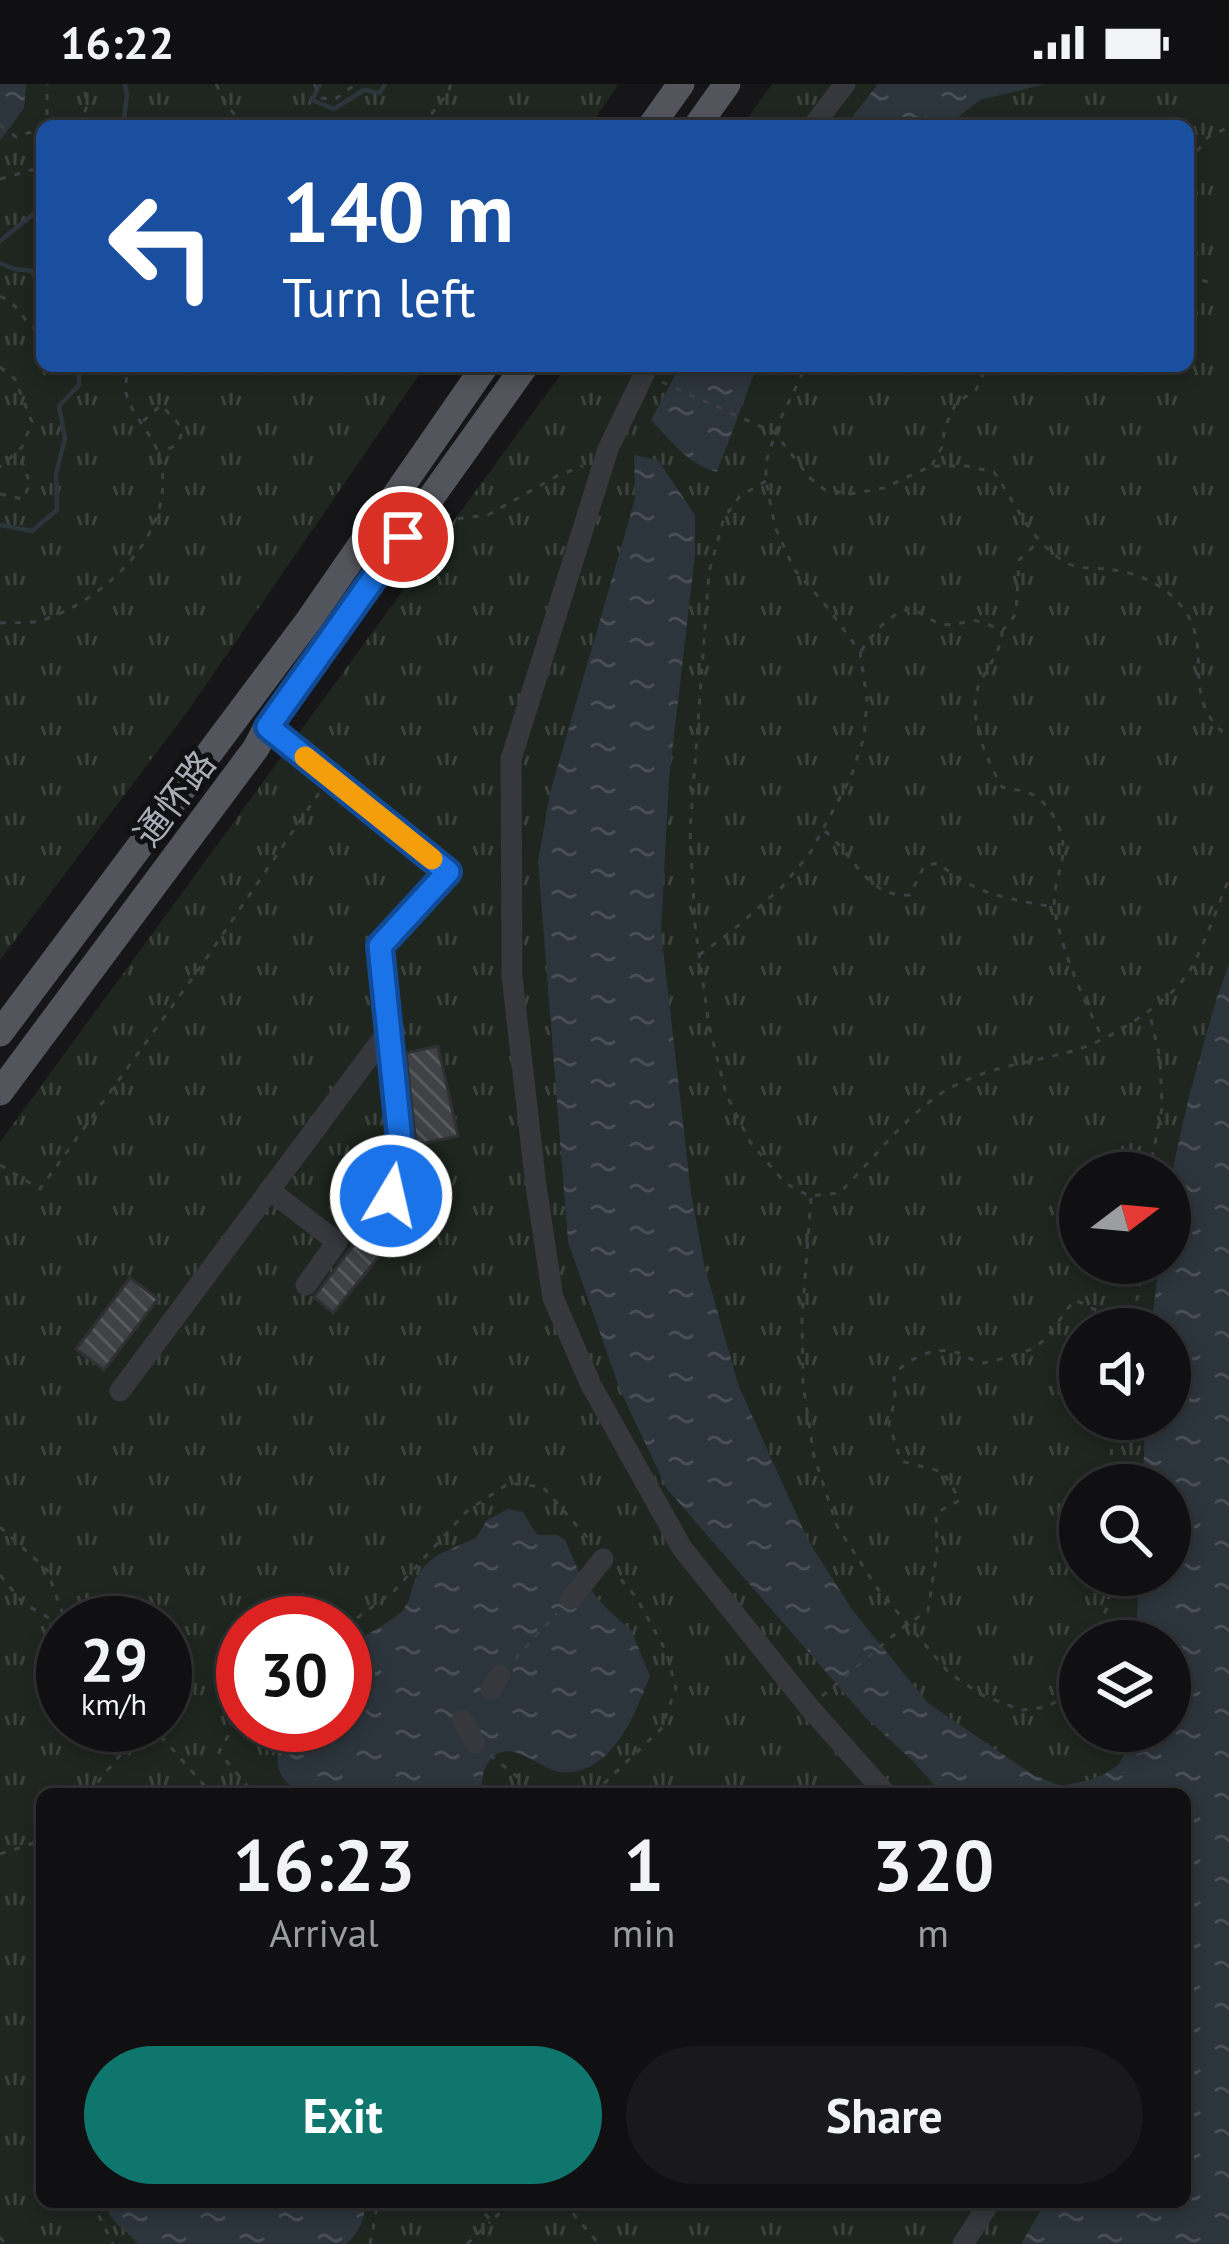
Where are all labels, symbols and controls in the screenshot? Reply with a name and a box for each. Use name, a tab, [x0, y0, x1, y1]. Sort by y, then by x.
text: 16:22	[60, 13, 174, 71]
text: 140 m	[282, 156, 514, 265]
icon: left	[84, 168, 240, 324]
text: Turn left	[282, 262, 476, 332]
pin	[352, 486, 454, 588]
icon: arrive	[370, 504, 436, 570]
street label: 通怀路	[123, 741, 225, 855]
position arrow	[328, 1133, 454, 1259]
north arrow	[1059, 1152, 1191, 1284]
map controls	[1059, 1152, 1191, 1752]
button: sound	[1059, 1308, 1191, 1440]
button: search	[1059, 1464, 1191, 1596]
speed limit sign: 30	[216, 1596, 372, 1752]
text: 29	[80, 1620, 148, 1698]
button: layers	[1059, 1620, 1191, 1752]
text: km/h	[81, 1684, 147, 1723]
text: 16:23	[233, 1818, 415, 1911]
text: 1	[623, 1818, 664, 1911]
text: 320	[872, 1818, 994, 1911]
text: Arrival	[269, 1907, 379, 1958]
text: min	[612, 1907, 675, 1958]
text: m	[917, 1907, 949, 1958]
button: Exit	[84, 2046, 602, 2184]
button: Share	[626, 2046, 1143, 2184]

